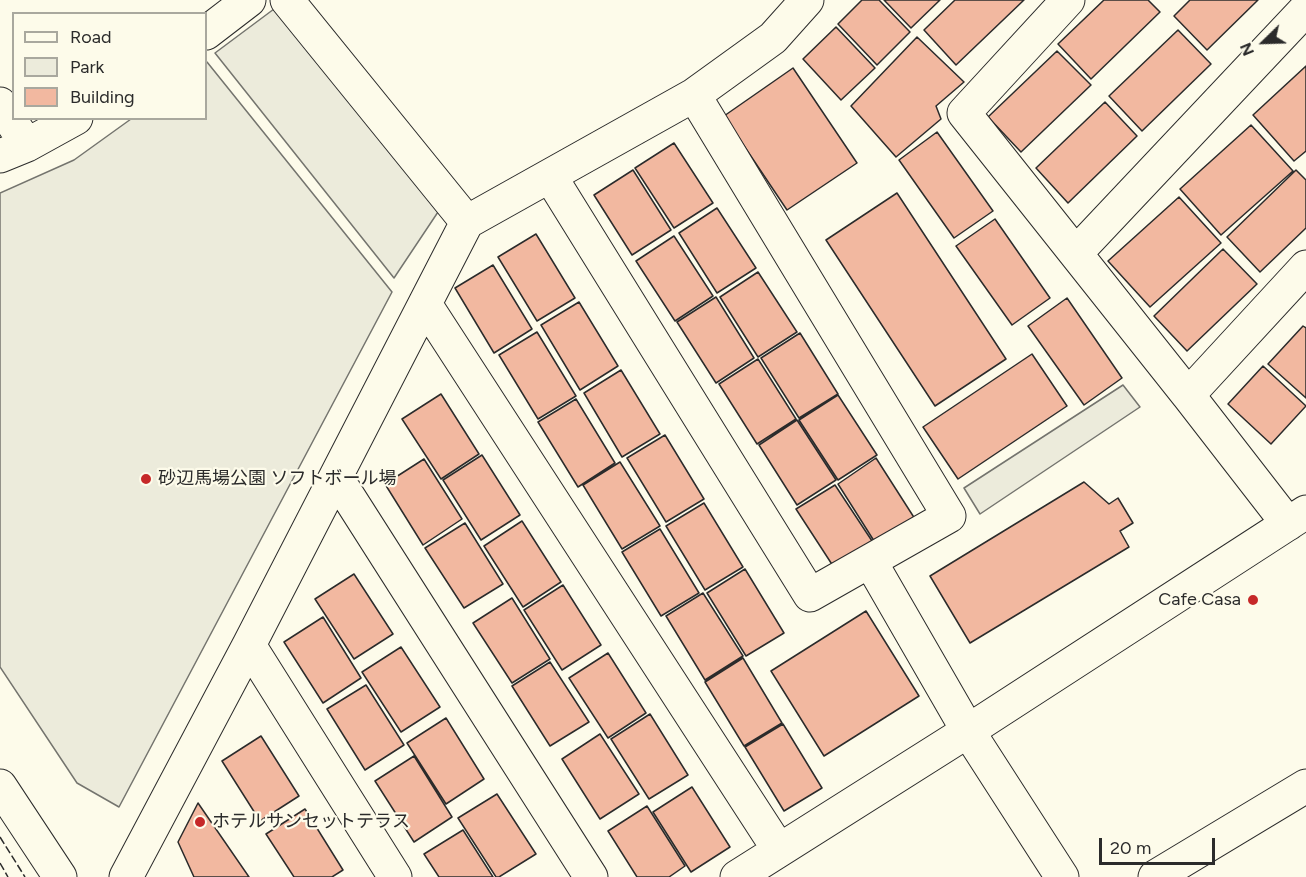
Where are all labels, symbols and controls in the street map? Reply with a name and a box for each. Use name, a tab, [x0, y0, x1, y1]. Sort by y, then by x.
legend	[12, 12, 207, 120]
north arrow	[1234, 12, 1294, 72]
text: Road	[70, 26, 111, 48]
text: N	[1236, 40, 1258, 59]
text: Park	[70, 56, 104, 78]
text: Building	[70, 86, 135, 108]
place label: 砂辺馬場公園 ソフトボール場	[158, 468, 396, 490]
marker: 砂辺馬場公園 ソフトボール場	[139, 472, 153, 486]
place label: Cafe Casa	[1158, 589, 1241, 611]
marker: Cafe Casa	[1246, 593, 1260, 607]
place label: ホテルサンセットテラス	[212, 811, 410, 833]
marker: ホテルサンセットテラス	[193, 815, 207, 829]
scale bar	[1102, 826, 1218, 864]
text: 20 m	[1110, 837, 1151, 859]

